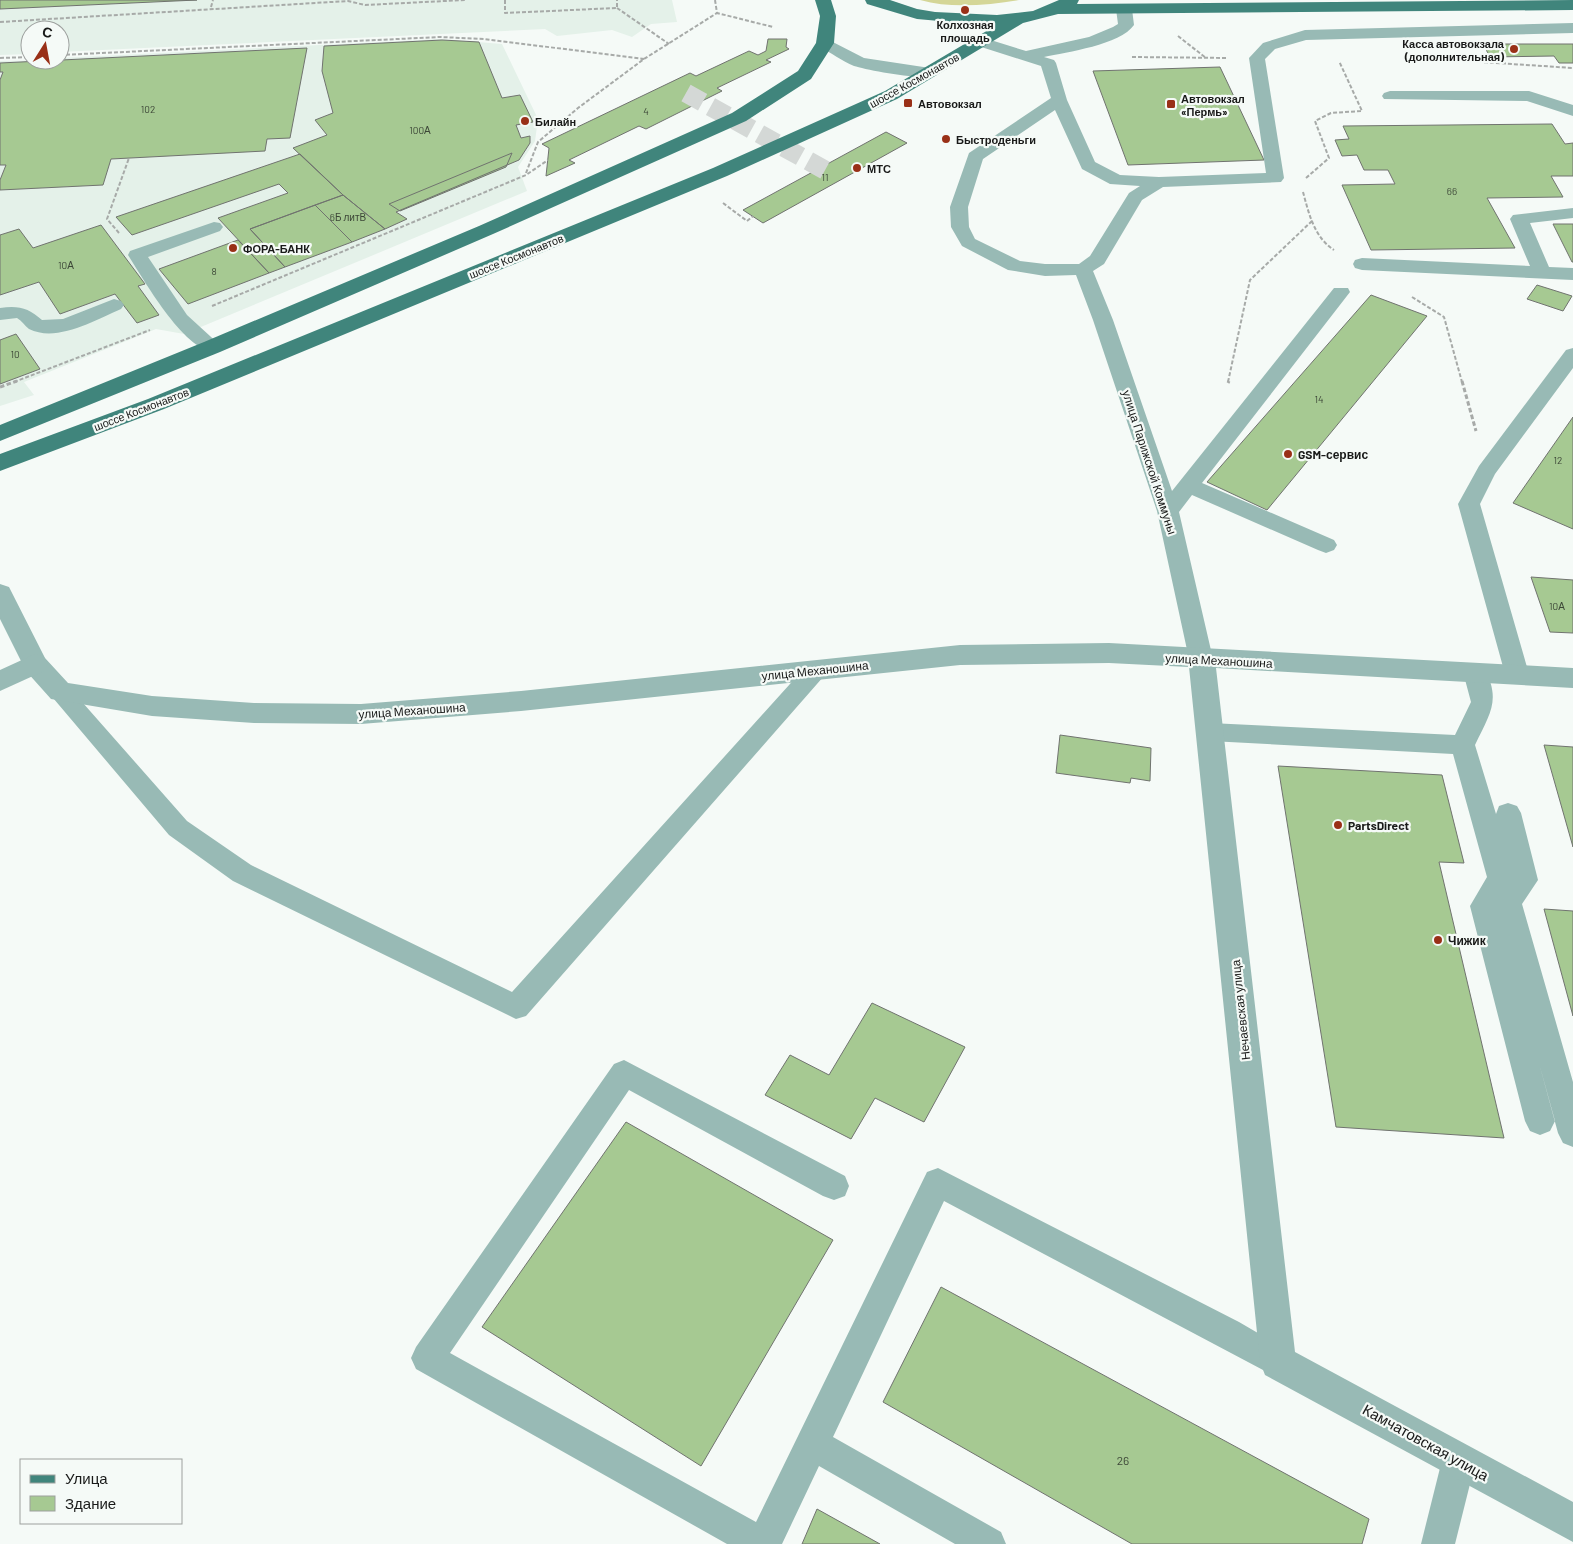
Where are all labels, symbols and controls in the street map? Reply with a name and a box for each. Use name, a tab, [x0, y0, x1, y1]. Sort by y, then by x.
marker: Колхозная площадь	[959, 4, 971, 16]
place label: Колхозная площадь	[936, 18, 994, 44]
north arrow	[20, 20, 70, 70]
text: С	[41, 22, 54, 41]
place label: Касса автовокзала (дополнительная)	[1402, 37, 1505, 63]
marker: Касса автовокзала (дополнительная)	[1508, 43, 1520, 55]
street label: шоссе Космонавтов	[867, 50, 961, 110]
place label: Автовокзал «Пермь»	[1181, 92, 1245, 118]
marker: Автовокзал	[902, 97, 914, 109]
place label: Автовокзал	[918, 97, 982, 110]
marker: Автовокзал «Пермь»	[1165, 98, 1177, 110]
house number: 102	[141, 103, 155, 115]
house number: 4	[643, 105, 649, 117]
marker: Билайн	[519, 115, 531, 127]
place label: Билайн	[535, 115, 576, 128]
house number: 100А	[409, 124, 431, 136]
marker: Быстроденьги	[940, 133, 952, 145]
place label: Быстроденьги	[956, 133, 1036, 146]
marker: МТС	[851, 162, 863, 174]
place label: МТС	[867, 162, 891, 175]
house number: 11	[821, 171, 829, 183]
house number: 66	[1447, 185, 1457, 197]
house number: 6Б литВ	[330, 211, 367, 223]
street label: шоссе Космонавтов	[467, 231, 565, 281]
marker: ФОРА-БАНК	[227, 242, 239, 254]
place label: ФОРА-БАНК	[243, 242, 310, 255]
house number: 10А	[58, 259, 74, 271]
house number: 8	[211, 265, 217, 277]
house number: 10	[10, 348, 20, 360]
street label: шоссе Космонавтов	[92, 385, 190, 433]
street label: улица Парижской Коммуны	[1119, 388, 1180, 536]
house number: 14	[1314, 393, 1324, 405]
place label: GSM-сервис	[1298, 447, 1368, 462]
marker: GSM-сервис	[1282, 448, 1294, 460]
house number: 12	[1554, 454, 1562, 466]
house number: 10А	[1549, 600, 1565, 612]
street label: улица Механошина	[1165, 650, 1273, 671]
street label: улица Механошина	[761, 657, 870, 684]
street label: улица Механошина	[358, 699, 466, 722]
place label: PartsDirect	[1348, 818, 1410, 832]
marker: PartsDirect	[1332, 819, 1344, 831]
place label: Чижик	[1448, 933, 1487, 947]
marker: Чижик	[1432, 934, 1444, 946]
street label: Нечаевская улица	[1228, 959, 1253, 1061]
street label: Камчатовская улица	[1360, 1400, 1493, 1484]
house number: 26	[1117, 1453, 1129, 1467]
legend	[20, 1459, 182, 1524]
text: Улица	[65, 1469, 108, 1487]
text: Здание	[65, 1494, 116, 1512]

